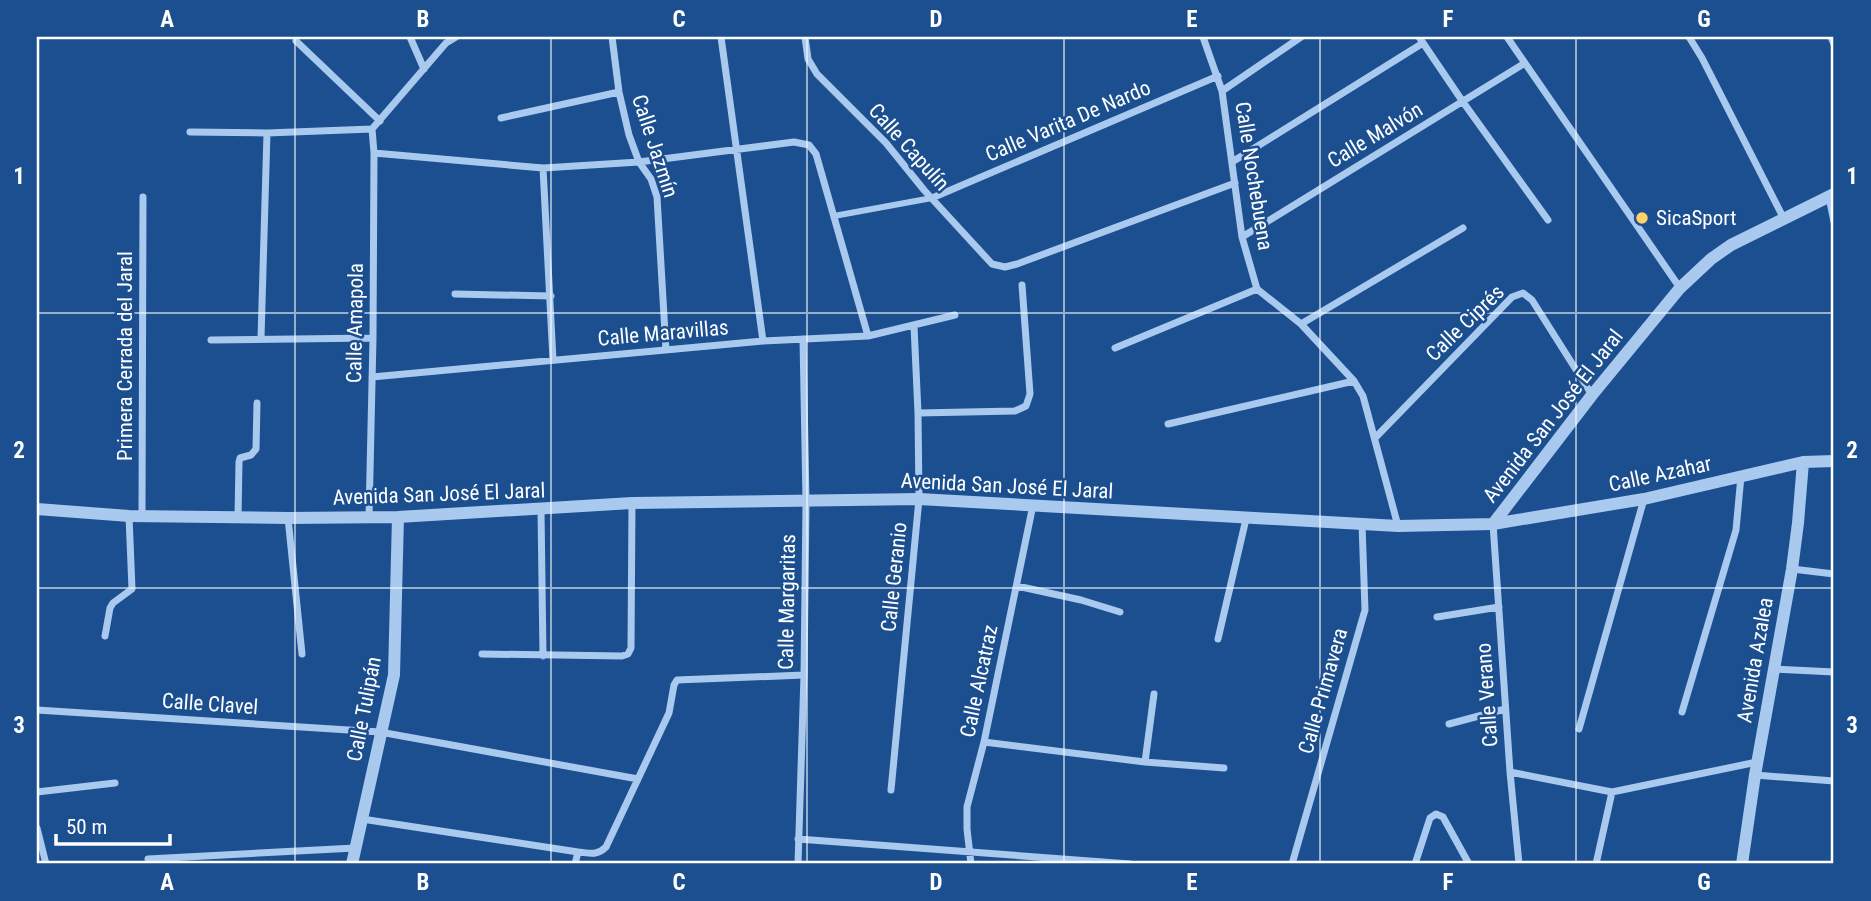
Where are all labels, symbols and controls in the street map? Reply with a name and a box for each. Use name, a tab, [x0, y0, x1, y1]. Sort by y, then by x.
text: A	[160, 6, 174, 33]
text: B	[417, 6, 429, 33]
text: C	[672, 6, 686, 33]
text: D	[930, 6, 943, 33]
text: E	[1186, 6, 1198, 33]
text: F	[1443, 6, 1454, 33]
text: G	[1697, 6, 1711, 33]
street label: Calle Varita De Nardo	[982, 75, 1154, 167]
street label: Calle Jazmín	[627, 92, 683, 200]
street label: Calle Malvón	[1323, 97, 1427, 173]
street label: Calle Capulín	[864, 99, 954, 195]
street label: Calle Nochebuena	[1230, 100, 1278, 252]
text: 1	[13, 163, 25, 190]
text: 1	[1846, 163, 1858, 190]
place label: SicaSport	[1656, 206, 1736, 230]
marker: SicaSport	[1634, 210, 1650, 226]
street label: Primera Cerrada del Jaral	[113, 251, 137, 461]
street label: Calle Amapola	[342, 263, 368, 383]
street label: Calle Ciprés	[1421, 280, 1509, 366]
street label: Calle Maravillas	[597, 315, 729, 351]
street label: Avenida San José El Jaral	[1478, 325, 1628, 507]
text: 2	[13, 437, 25, 464]
text: 2	[1846, 437, 1858, 464]
street label: Calle Azahar	[1606, 451, 1714, 497]
street label: Avenida San José El Jaral	[900, 468, 1114, 504]
street label: Avenida San José El Jaral	[332, 478, 546, 510]
street label: Calle Geranio	[876, 521, 912, 633]
street label: Calle Margaritas	[774, 534, 800, 670]
street label: Avenida Azalea	[1732, 595, 1778, 725]
street label: Calle Alcatraz	[955, 623, 1003, 739]
street label: Calle Primavera	[1294, 625, 1352, 757]
street label: Calle Verano	[1471, 642, 1503, 748]
street label: Calle Tulipán	[342, 655, 386, 763]
street label: Calle Clavel	[161, 689, 259, 719]
text: 3	[13, 712, 25, 739]
text: 3	[1846, 712, 1858, 739]
scale bar	[56, 803, 170, 847]
text: 50 m	[66, 815, 107, 839]
text: A	[160, 869, 174, 896]
text: B	[417, 869, 429, 896]
text: C	[672, 869, 686, 896]
text: D	[930, 869, 943, 896]
text: E	[1186, 869, 1198, 896]
text: F	[1443, 869, 1454, 896]
text: G	[1697, 869, 1711, 896]

